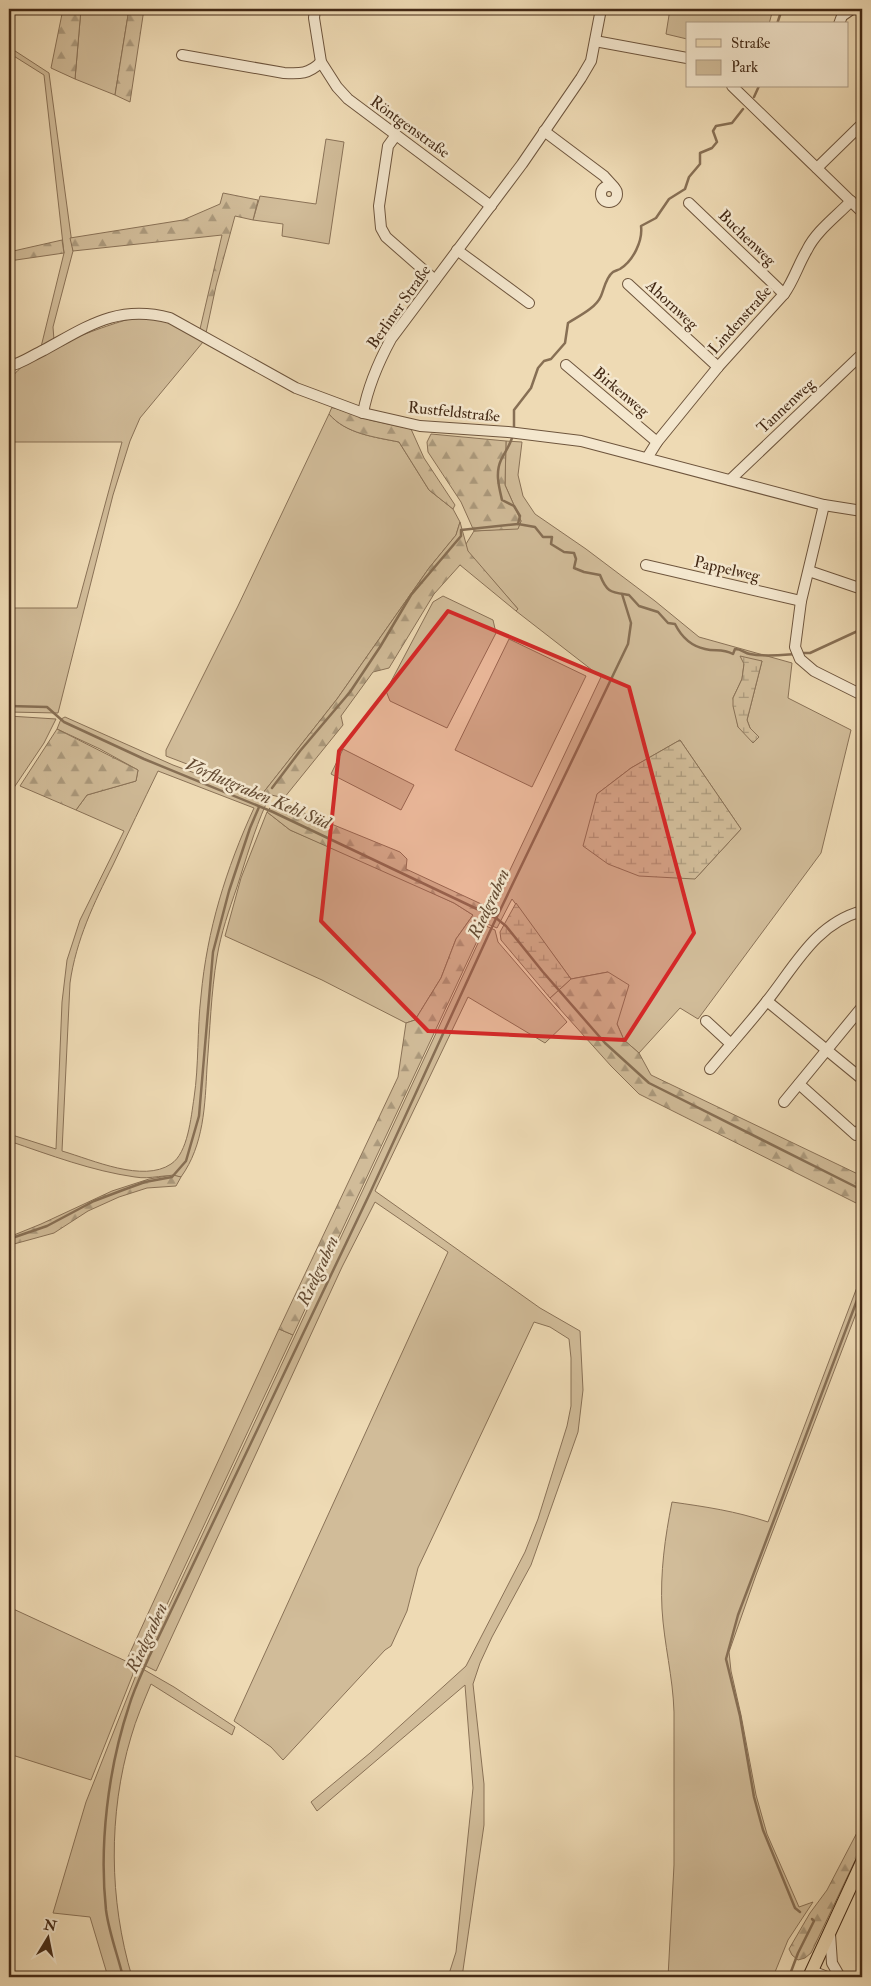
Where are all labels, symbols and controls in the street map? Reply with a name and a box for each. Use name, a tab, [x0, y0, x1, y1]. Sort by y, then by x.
legend	[686, 22, 848, 88]
text: Straße	[731, 34, 770, 53]
text: Park	[731, 58, 758, 77]
street label: Röntgenstraße	[366, 91, 454, 163]
street label: Buchenweg	[714, 206, 781, 271]
street label: Berliner Straße	[363, 261, 435, 353]
street label: Ahornweg	[641, 275, 703, 335]
street label: Lindenstraße	[704, 281, 776, 358]
street label: Birkenweg	[589, 363, 654, 422]
street label: Tannenweg	[753, 373, 820, 438]
street label: Rustfeldstraße	[407, 397, 501, 427]
street label: Pappelweg	[692, 552, 763, 587]
water label: Vorflutgraben Kehl Süd	[182, 753, 335, 835]
water label: Riedgraben	[462, 865, 515, 944]
water label: Riedgraben	[291, 1232, 344, 1311]
water label: Riedgraben	[120, 1599, 173, 1678]
north arrow	[22, 1914, 72, 1964]
text: N	[42, 1916, 58, 1935]

